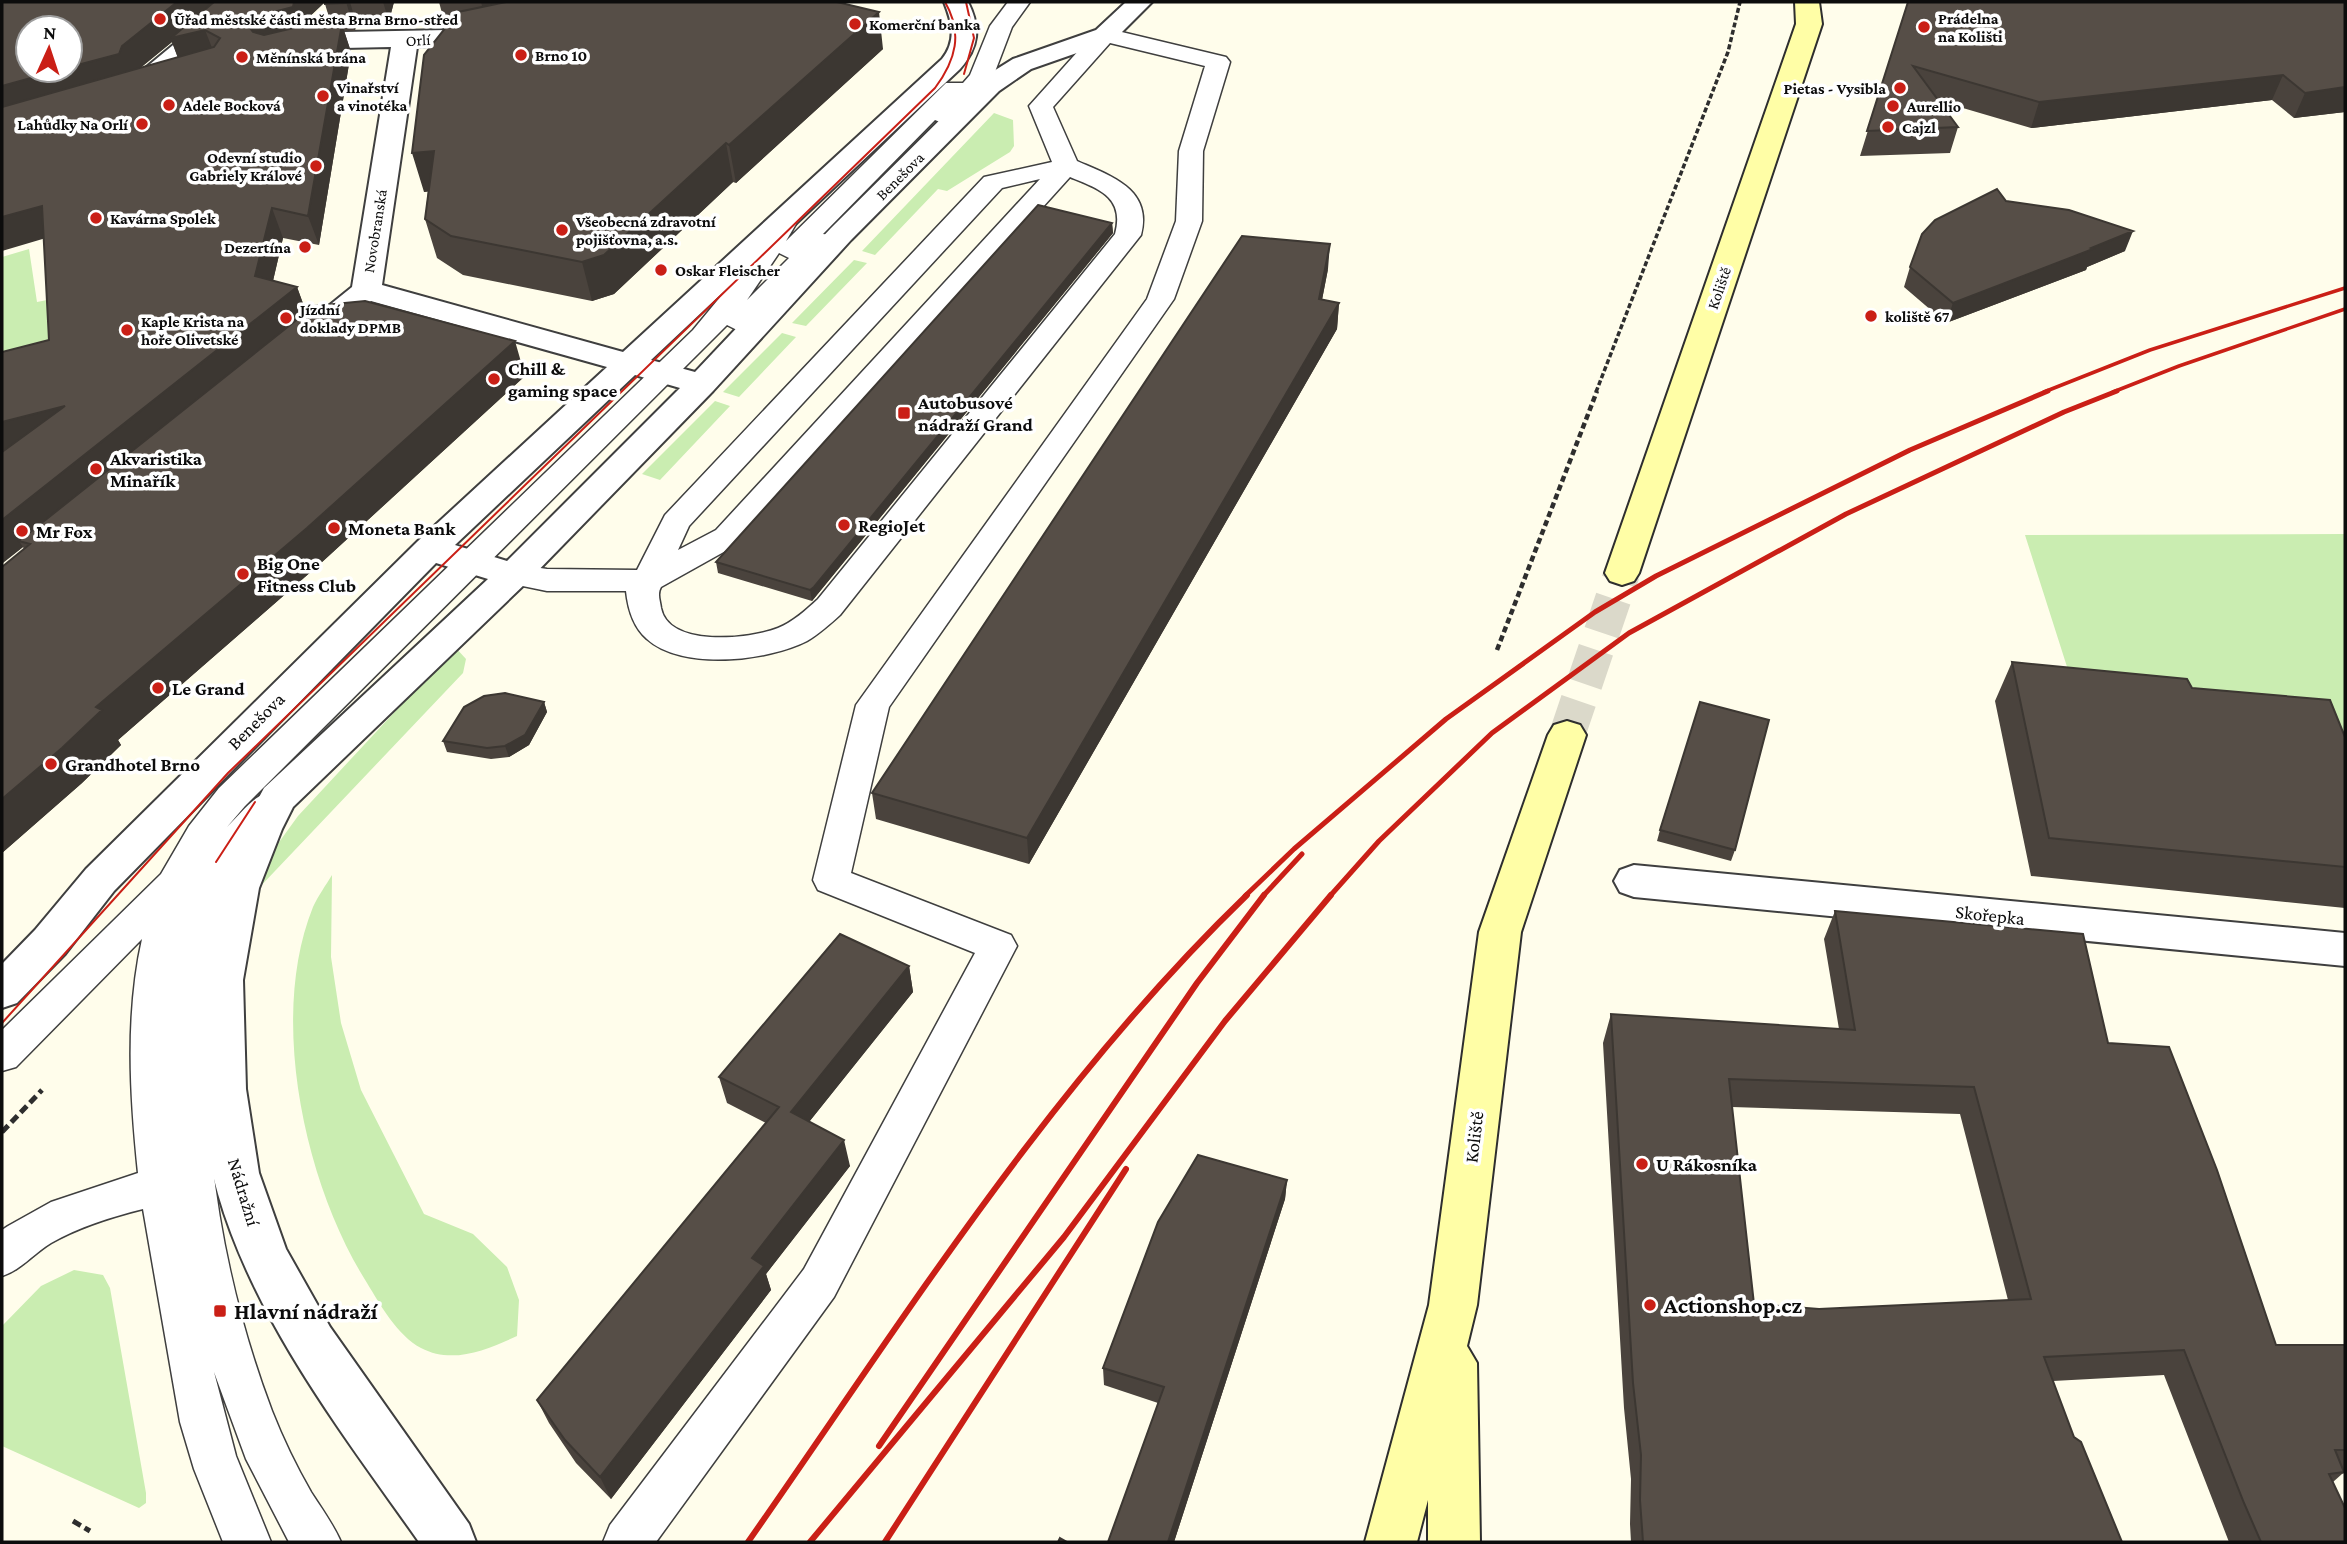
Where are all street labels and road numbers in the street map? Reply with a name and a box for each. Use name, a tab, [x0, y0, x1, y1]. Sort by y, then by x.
street label: Orlí	[405, 31, 432, 49]
street label: Benešova	[873, 148, 928, 203]
street label: Novobranská	[360, 187, 390, 274]
street label: Koliště	[1704, 265, 1734, 311]
street label: Benešova	[223, 688, 289, 754]
street label: Skořepka	[1954, 901, 2026, 929]
street label: Koliště	[1460, 1110, 1488, 1164]
street label: Nádražní	[224, 1156, 265, 1229]

